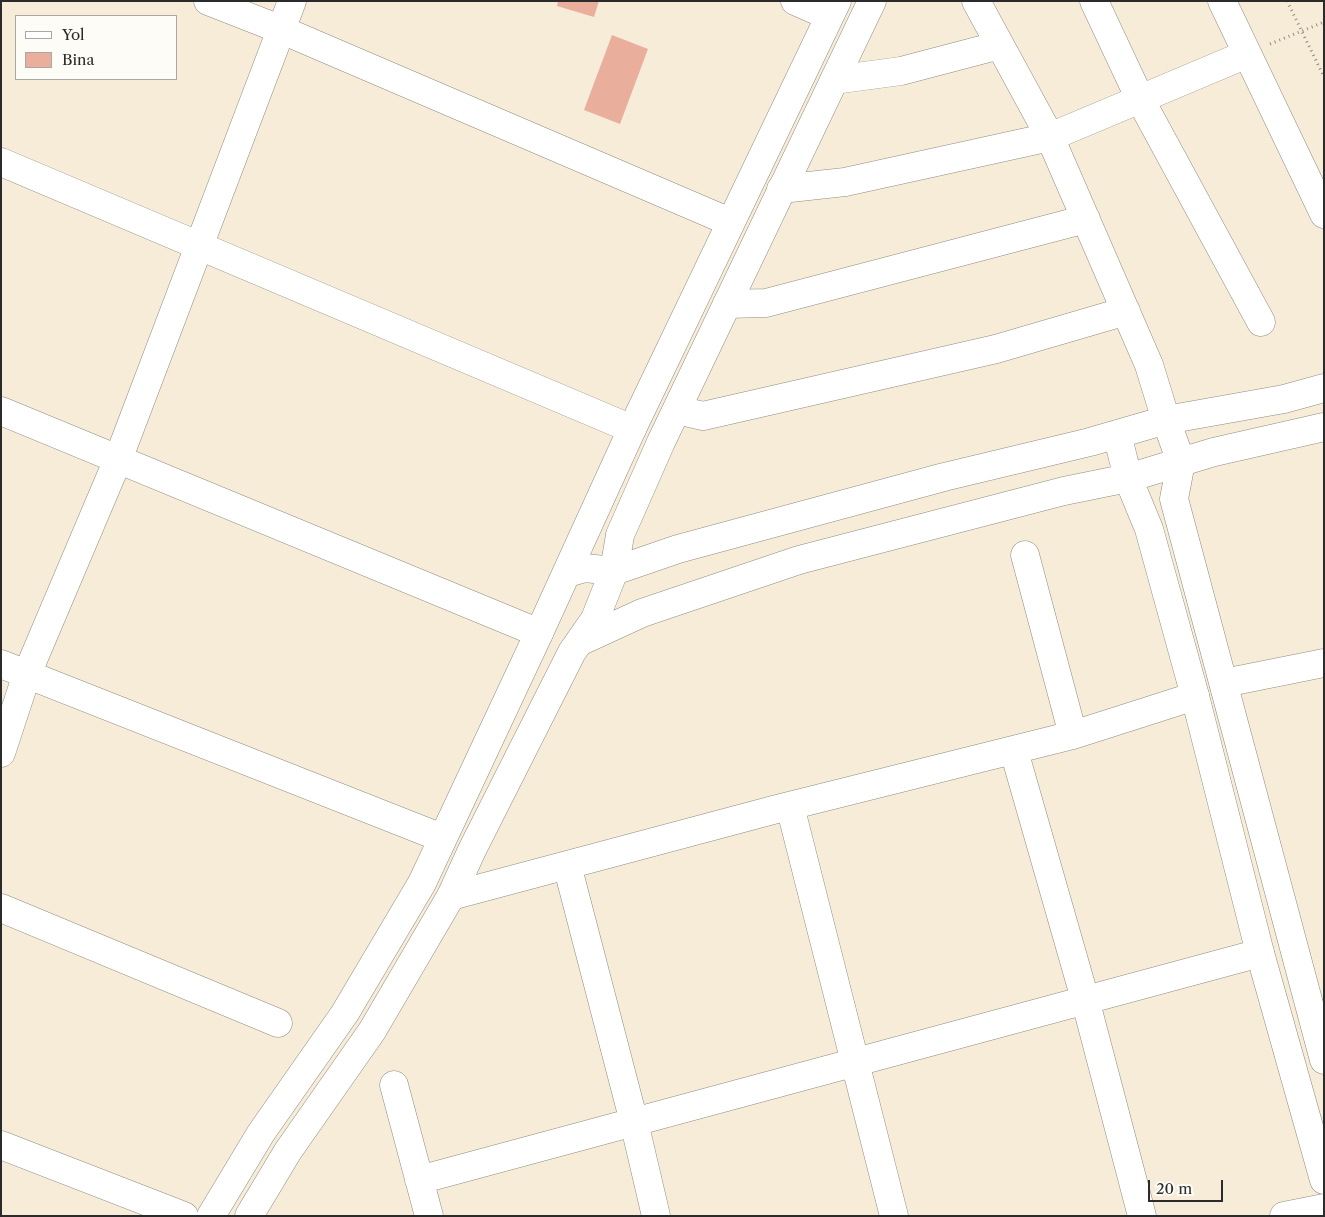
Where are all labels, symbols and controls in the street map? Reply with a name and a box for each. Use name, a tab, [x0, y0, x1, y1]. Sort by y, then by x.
legend	[15, 15, 178, 80]
text: Yol	[62, 25, 85, 44]
text: Bina	[62, 50, 94, 69]
scale bar	[1150, 1170, 1225, 1202]
text: 20 m	[1156, 1179, 1192, 1198]

